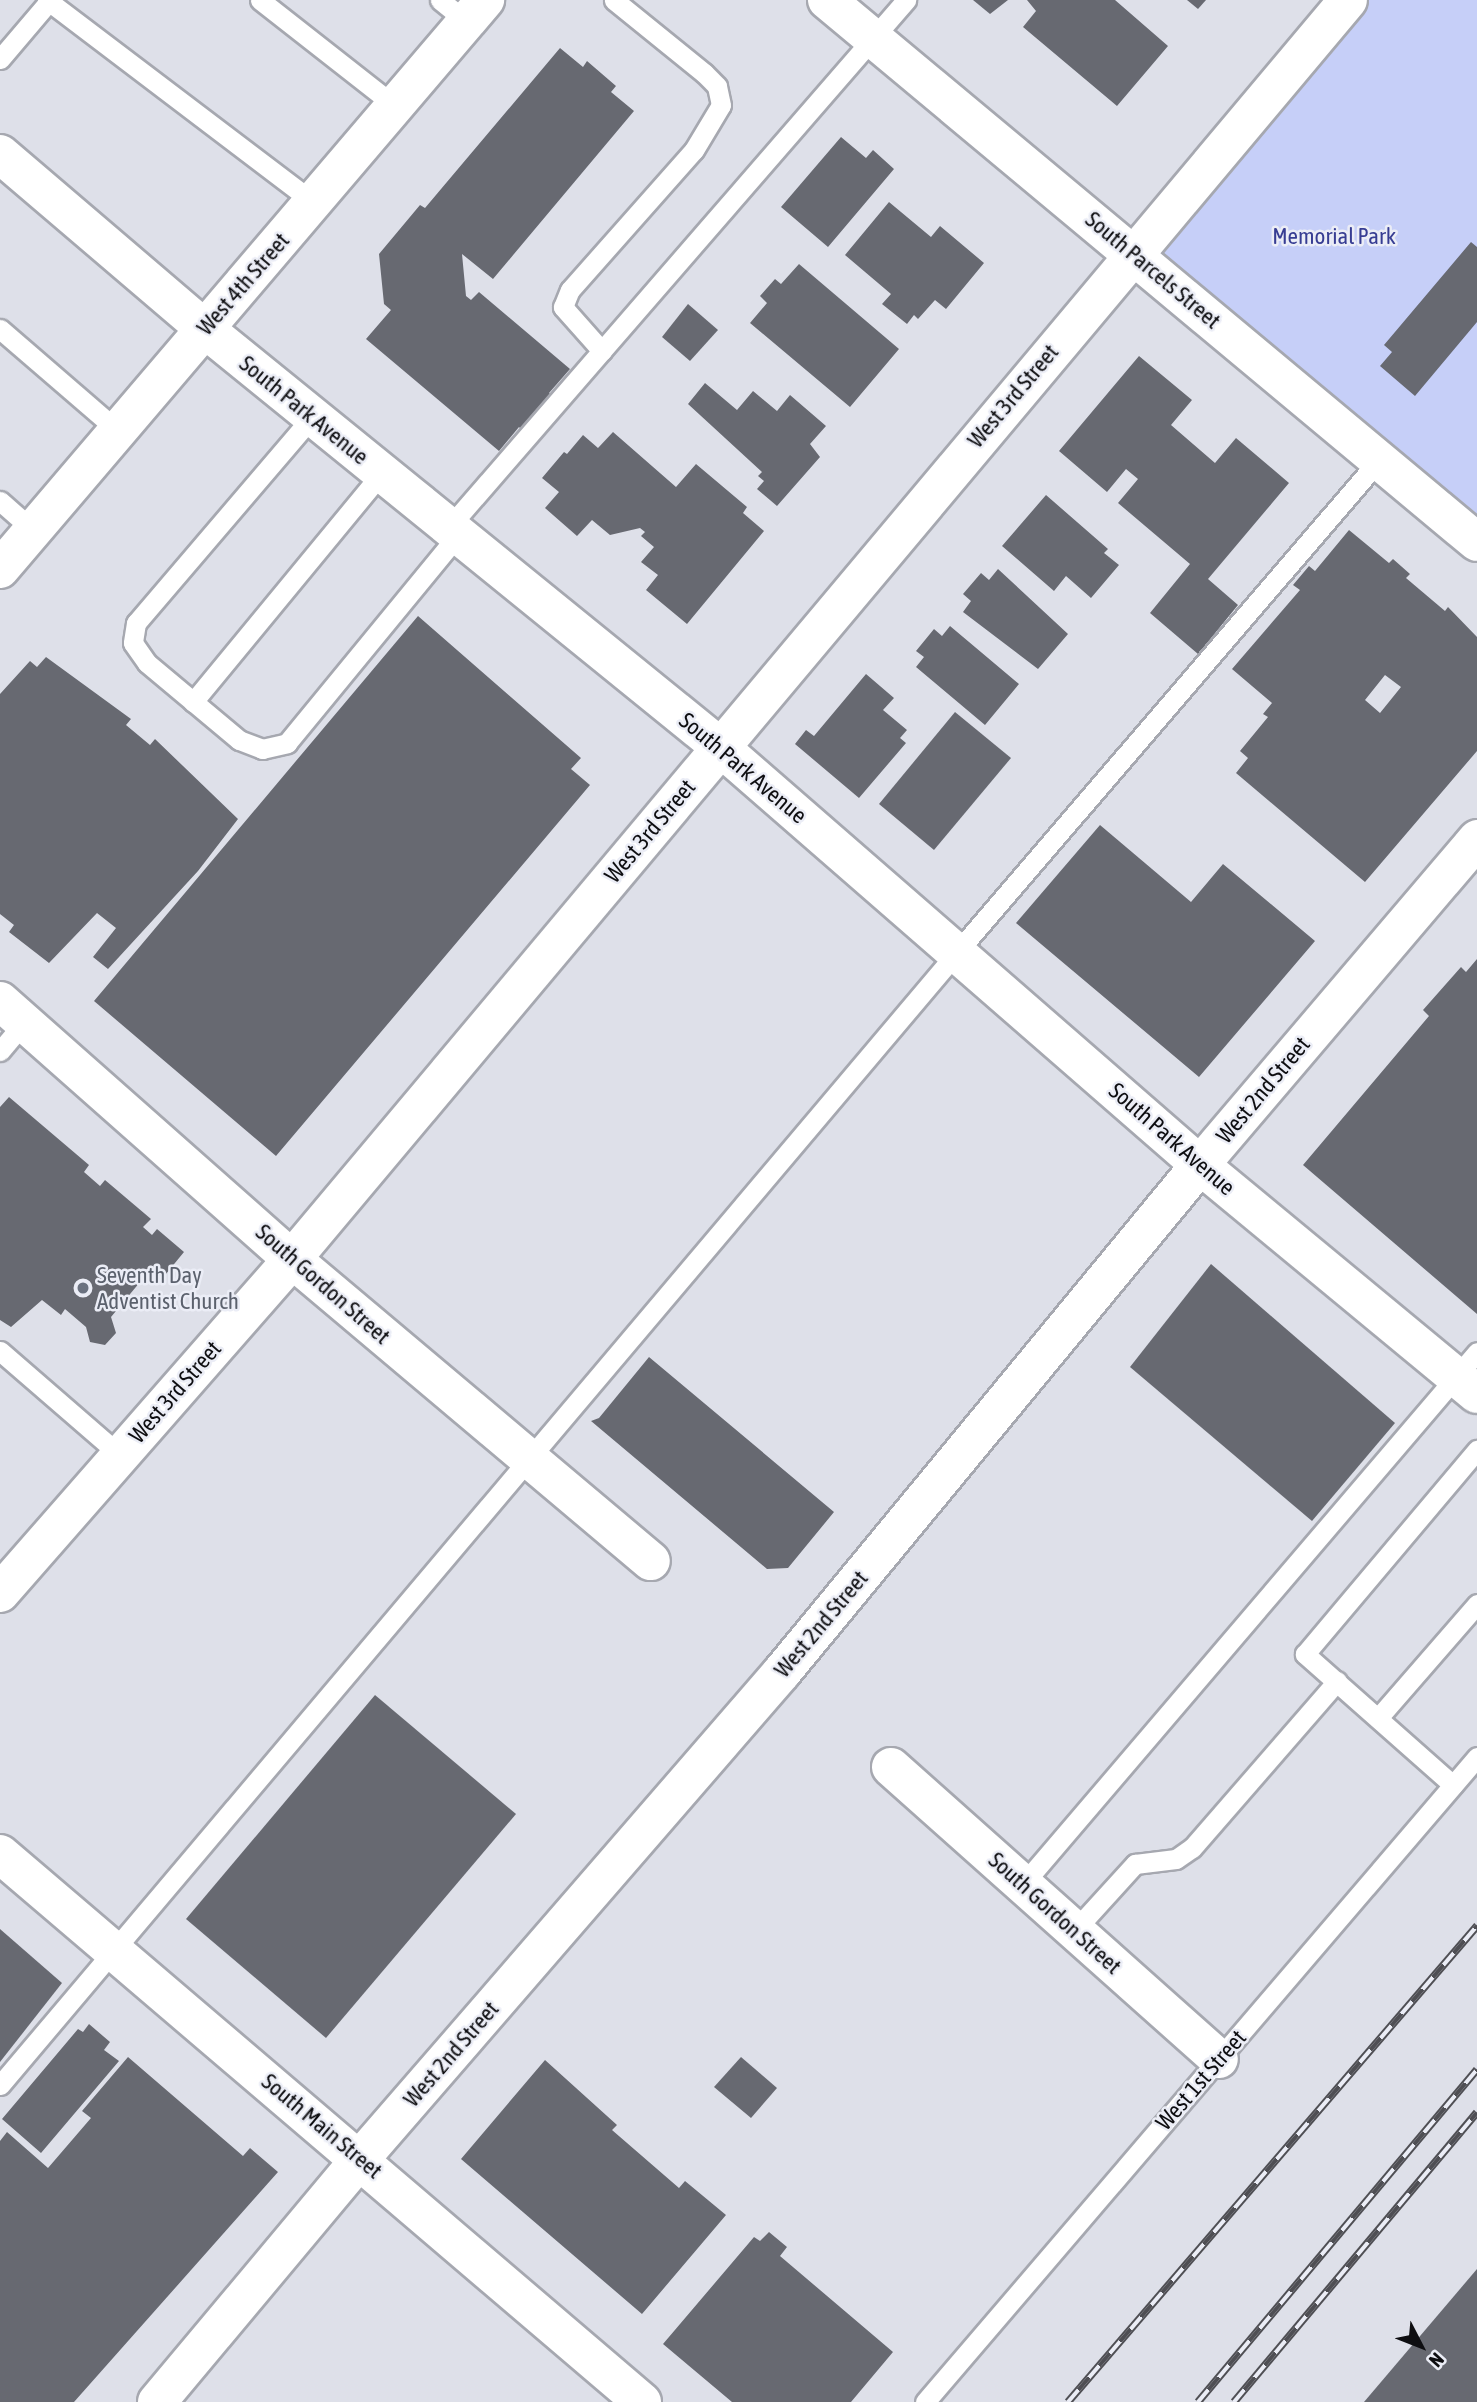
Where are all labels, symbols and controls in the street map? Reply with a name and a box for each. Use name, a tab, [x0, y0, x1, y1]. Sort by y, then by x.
street label: South Parcels Street	[1080, 206, 1226, 334]
park label: Memorial Park	[1272, 222, 1396, 250]
street label: West 4th Street	[191, 227, 295, 341]
street label: West 3rd Street	[962, 339, 1064, 453]
street label: South Park Avenue	[234, 350, 374, 470]
street label: South Park Avenue	[674, 707, 812, 829]
street label: West 3rd Street	[599, 774, 701, 888]
street label: West 2nd Street	[1210, 1031, 1316, 1149]
street label: South Park Avenue	[1103, 1077, 1241, 1201]
street label: South Gordon Street	[250, 1218, 396, 1350]
place label: Seventh Day Adventist Church	[97, 1261, 239, 1315]
marker: Seventh Day Adventist Church	[75, 1280, 91, 1296]
street label: West 3rd Street	[123, 1335, 227, 1449]
street label: West 2nd Street	[768, 1565, 874, 1683]
street label: South Gordon Street	[983, 1846, 1127, 1980]
street label: West 2nd Street	[398, 1996, 504, 2112]
street label: West 1st Street	[1150, 2024, 1252, 2136]
street label: South Main Street	[256, 2068, 388, 2184]
north arrow	[1386, 2311, 1456, 2381]
text: N	[1425, 2349, 1449, 2372]

